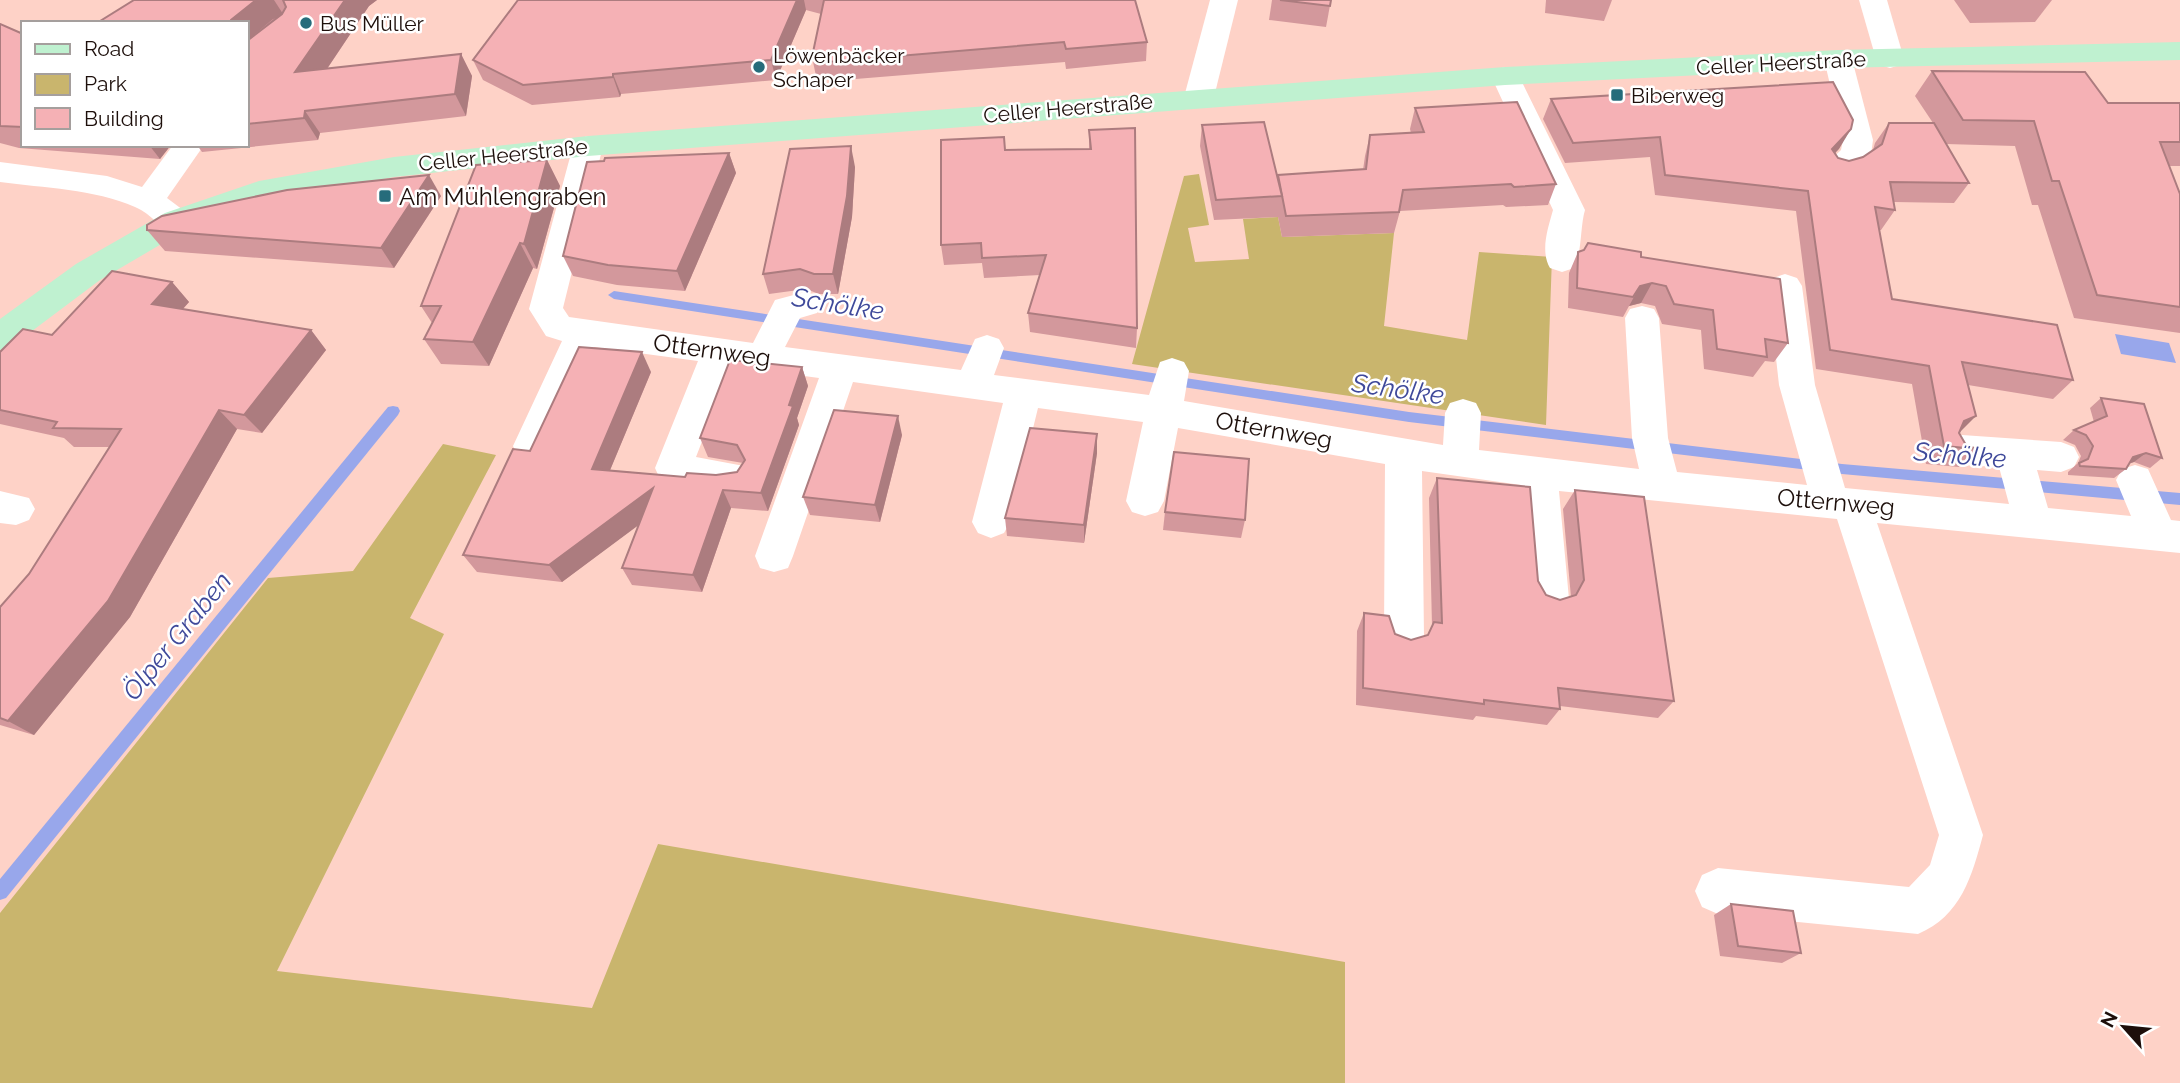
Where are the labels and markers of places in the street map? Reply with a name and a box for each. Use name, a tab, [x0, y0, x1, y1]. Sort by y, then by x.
place label: Bus Müller	[320, 11, 425, 36]
marker: Bus Müller	[298, 15, 314, 31]
place label: Löwenbäcker Schaper	[773, 43, 905, 92]
marker: Löwenbäcker Schaper	[751, 59, 767, 75]
place label: Biberweg	[1631, 83, 1724, 108]
marker: Biberweg	[1609, 87, 1625, 103]
place label: Am Mühlengraben	[399, 182, 606, 211]
marker: Am Mühlengraben	[377, 188, 393, 204]

